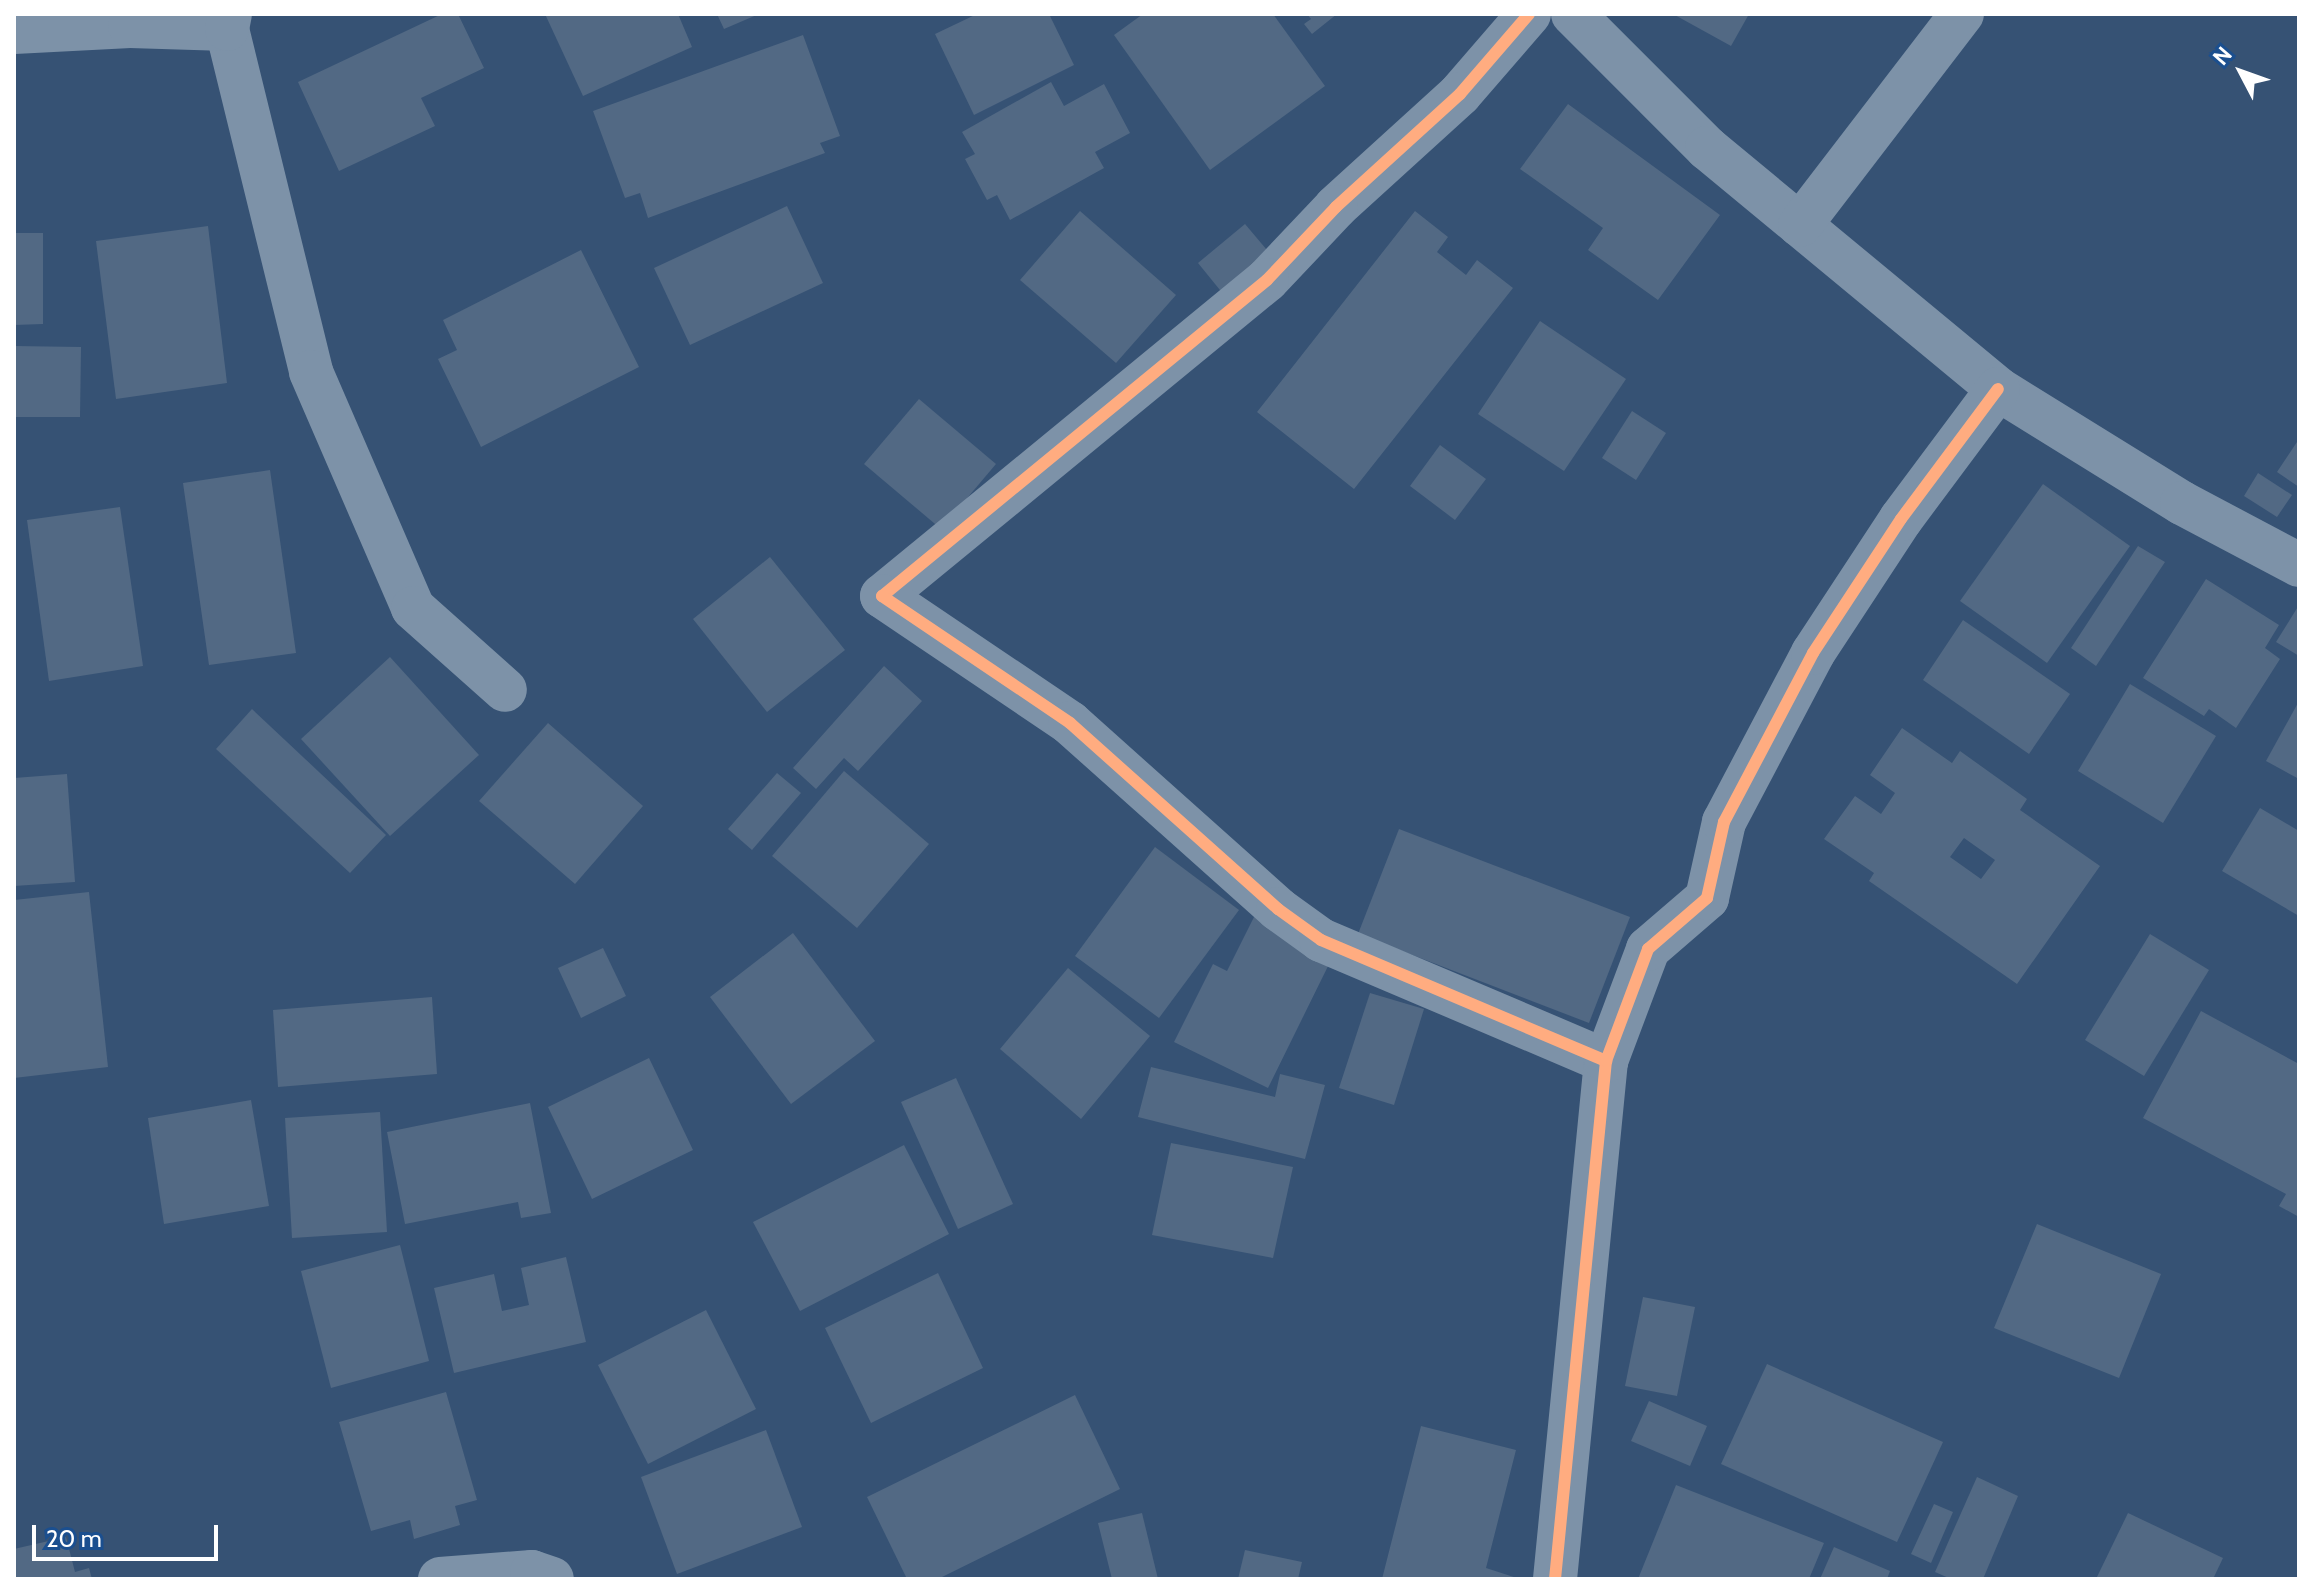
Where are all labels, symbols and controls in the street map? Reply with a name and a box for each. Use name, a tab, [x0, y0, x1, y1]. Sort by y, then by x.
north arrow	[2201, 32, 2281, 112]
text: N	[2207, 41, 2238, 71]
scale bar	[36, 1509, 222, 1559]
text: 20 m	[46, 1524, 102, 1553]

